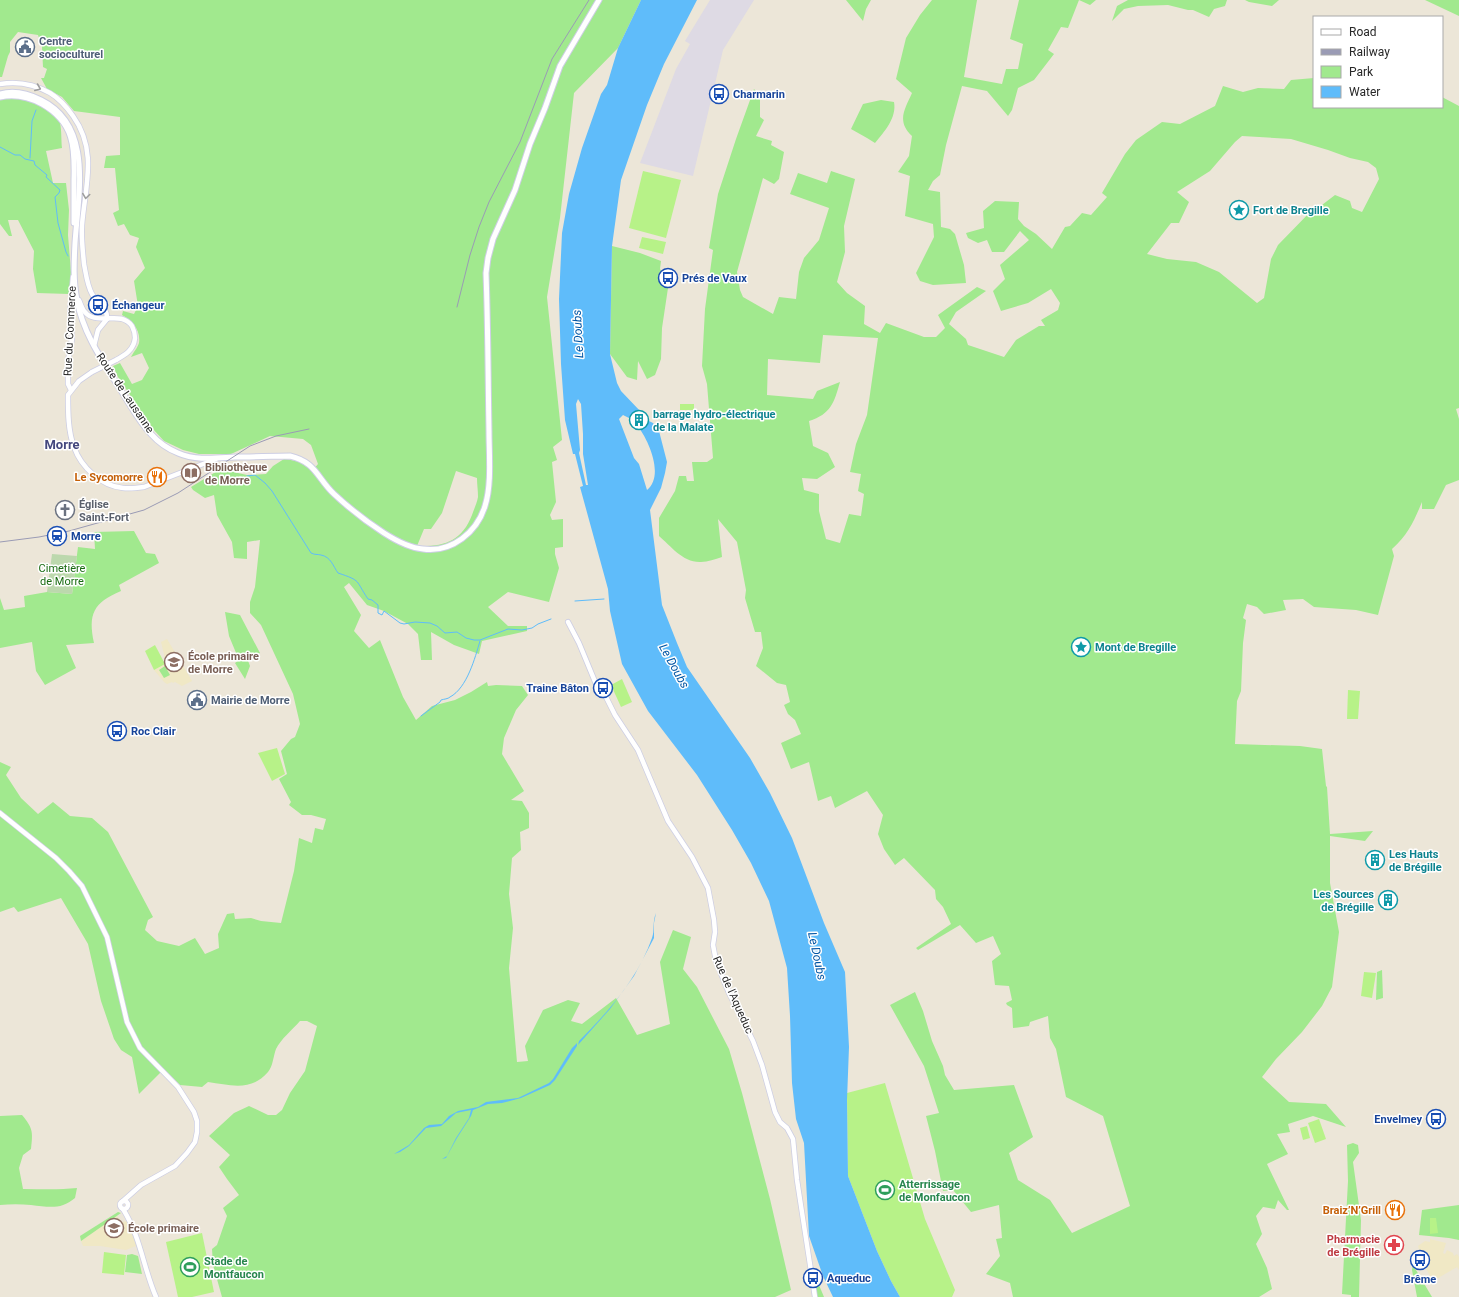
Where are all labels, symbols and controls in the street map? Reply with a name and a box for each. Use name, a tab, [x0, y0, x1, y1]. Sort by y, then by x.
legend	[1313, 16, 1443, 108]
text: Road	[1349, 25, 1377, 39]
place label: Centre socioculturel	[39, 35, 103, 61]
public building icon: Centre socioculturel	[14, 36, 36, 58]
text: Railway	[1349, 45, 1390, 59]
text: Park	[1349, 65, 1374, 79]
one-way arrow	[35, 83, 42, 91]
bus stop icon: Charmarin	[708, 83, 730, 105]
text: Water	[1349, 85, 1380, 99]
place label: Charmarin	[733, 88, 785, 101]
one-way arrow	[82, 193, 91, 200]
place icon: Fort de Bregille	[1228, 199, 1250, 221]
place label: Fort de Bregille	[1253, 204, 1329, 217]
bus stop icon: Prés de Vaux	[657, 267, 679, 289]
place label: Prés de Vaux	[682, 272, 747, 285]
street label: Rue du Commerce	[61, 285, 79, 376]
bus stop icon: Échangeur	[87, 294, 109, 316]
place label: Échangeur	[112, 299, 164, 312]
water label: Le Doubs	[570, 309, 586, 359]
street label: Route de Lausanne	[93, 351, 157, 436]
place label: barrage hydro-électrique de la Malate	[653, 408, 776, 434]
building icon: barrage hydro-électrique de la Malate	[628, 409, 650, 431]
district label: Morre	[44, 437, 80, 452]
place label: Bibliothèque de Morre	[205, 461, 267, 487]
library icon: Bibliothèque de Morre	[180, 462, 202, 484]
restaurant icon: Le Sycomorre	[146, 466, 168, 488]
place label: Le Sycomorre	[75, 471, 143, 484]
place label: Église Saint-Fort	[79, 498, 129, 524]
church icon: Église Saint-Fort	[54, 499, 76, 521]
station icon: Morre	[46, 525, 68, 547]
place label: Morre	[71, 530, 101, 543]
park label: Cimetière de Morre	[39, 562, 86, 588]
place icon: Mont de Bregille	[1070, 636, 1092, 658]
water label: Le Doubs	[656, 641, 692, 691]
place label: Mont de Bregille	[1095, 641, 1176, 654]
place label: École primaire de Morre	[188, 650, 259, 676]
school or university icon: École primaire de Morre	[163, 651, 185, 673]
bus stop icon: Traine Bâton	[592, 677, 614, 699]
place label: Traine Bâton	[526, 682, 589, 695]
public building icon: Mairie de Morre	[186, 689, 208, 711]
place label: Mairie de Morre	[211, 694, 290, 707]
bus stop icon: Roc Clair	[106, 720, 128, 742]
place label: Roc Clair	[131, 725, 176, 738]
place label: Les Hauts de Brégille	[1389, 848, 1442, 874]
building icon: Les Hauts de Brégille	[1364, 849, 1386, 871]
place label: Les Sources de Brégille	[1313, 888, 1374, 914]
building icon: Les Sources de Brégille	[1377, 889, 1399, 911]
water label: Le Doubs	[805, 931, 829, 981]
street label: Rue de l'Aqueduc	[710, 954, 756, 1036]
bus stop icon: Envelmey	[1425, 1108, 1447, 1130]
place label: Envelmey	[1374, 1113, 1422, 1126]
place label: Atterrissage de Monfaucon	[899, 1178, 970, 1204]
sports icon: Atterrissage de Monfaucon	[874, 1179, 896, 1201]
restaurant icon: Braiz’N’Grill	[1384, 1199, 1406, 1221]
place label: Braiz’N’Grill	[1323, 1204, 1381, 1217]
school or university icon: École primaire	[103, 1217, 125, 1239]
place label: École primaire	[128, 1222, 199, 1235]
place label: Pharmacie de Brégille	[1327, 1233, 1380, 1259]
pharmacy icon: Pharmacie de Brégille	[1383, 1234, 1405, 1256]
bus stop icon: Brême	[1409, 1249, 1431, 1271]
place label: Stade de Montfaucon	[204, 1255, 264, 1281]
sports icon: Stade de Montfaucon	[179, 1256, 201, 1278]
bus stop icon: Aqueduc	[802, 1267, 824, 1289]
place label: Aqueduc	[827, 1272, 871, 1285]
place label: Brême	[1404, 1273, 1436, 1286]

